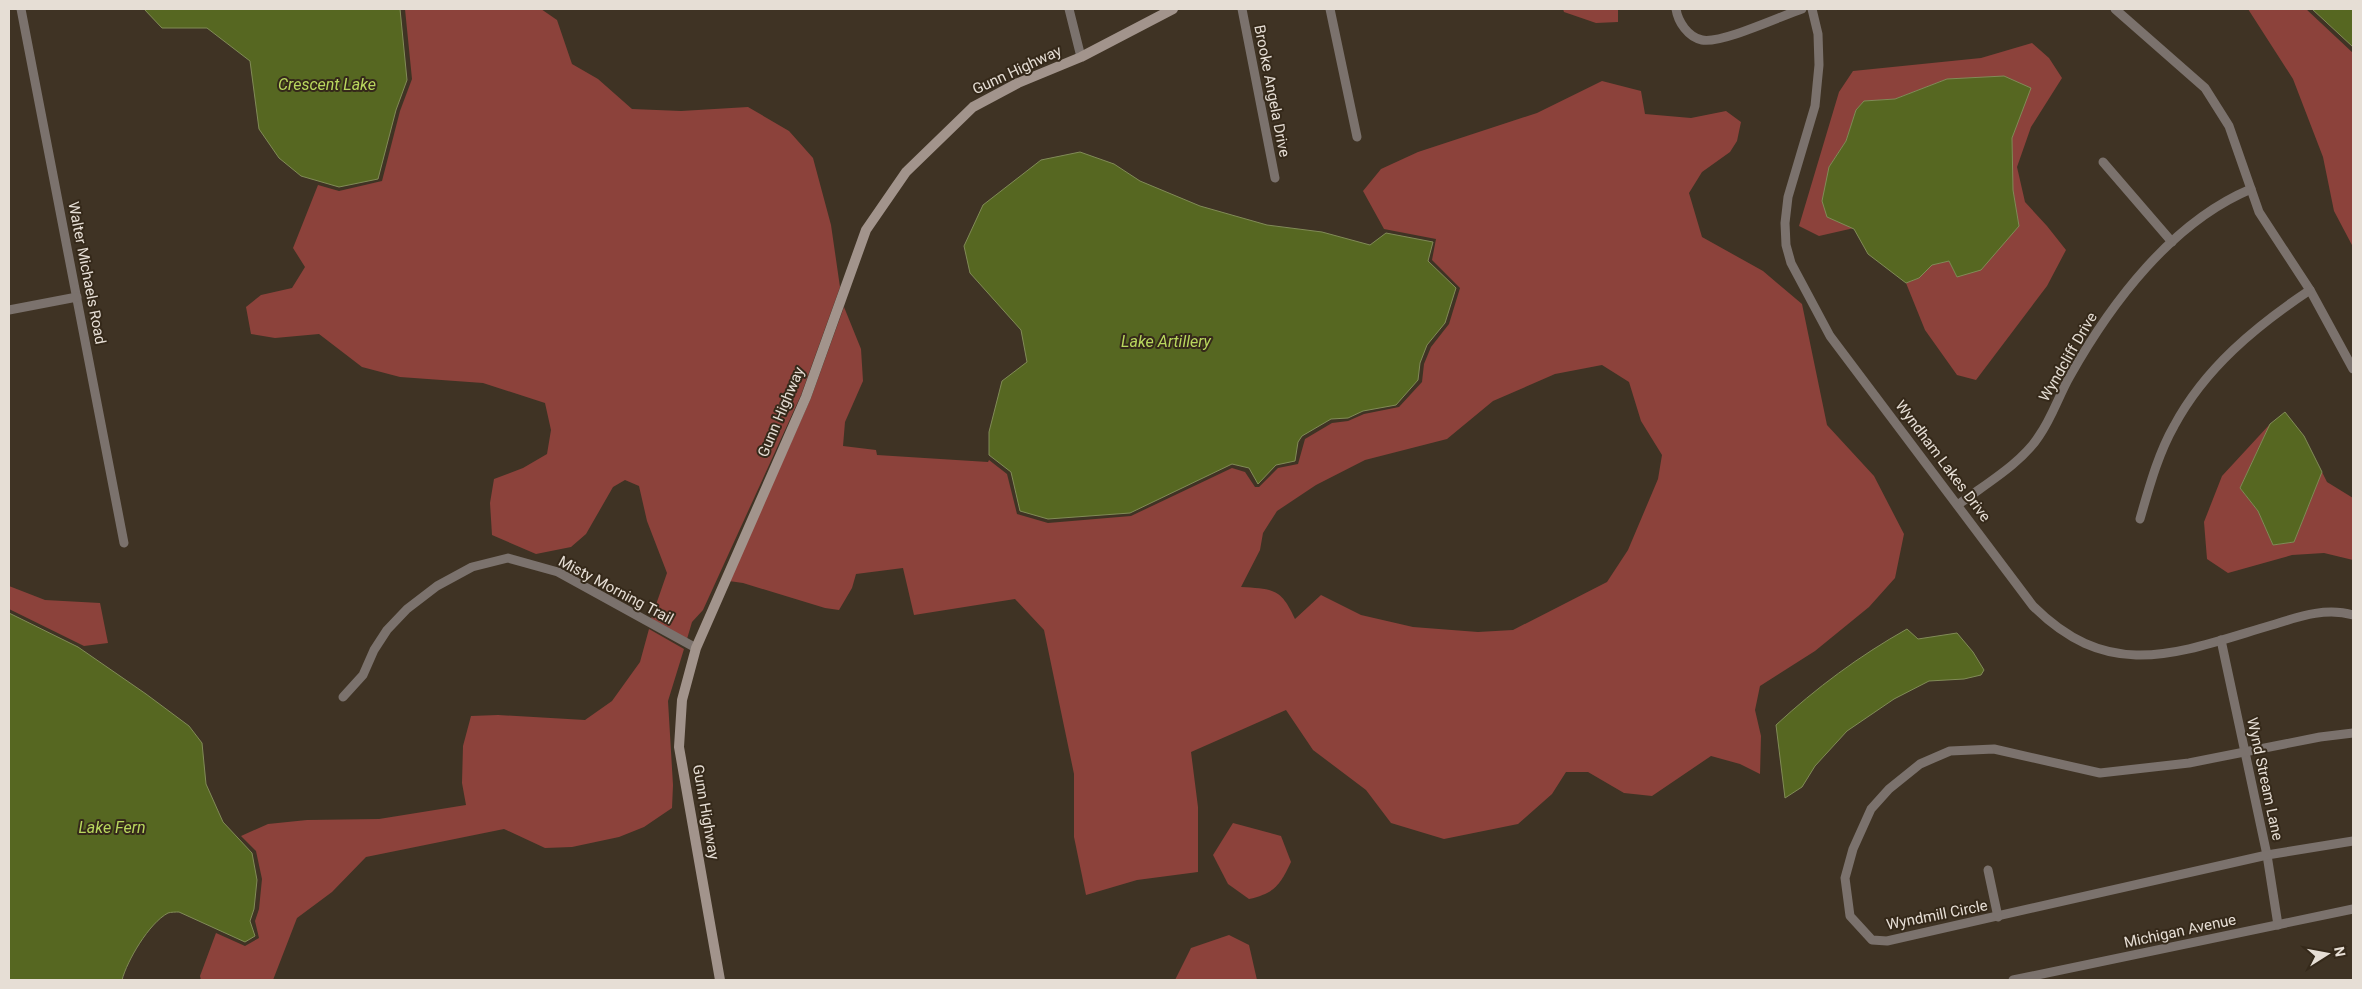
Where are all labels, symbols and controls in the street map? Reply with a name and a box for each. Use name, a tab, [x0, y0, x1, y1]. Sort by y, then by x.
street label: Brooke Angela Drive	[1250, 23, 1294, 159]
street label: Gunn Highway	[970, 42, 1064, 98]
water label: Crescent Lake	[278, 75, 376, 94]
street label: Walter Michaels Road	[64, 200, 110, 346]
street label: Wyndcliff Drive	[2035, 309, 2101, 405]
water label: Lake Artillery	[1121, 332, 1212, 351]
street label: Gunn Highway	[754, 364, 808, 460]
street label: Wyndham Lakes Drive	[1891, 397, 1995, 525]
street label: Misty Morning Trail	[555, 552, 677, 628]
street label: Wynd Stream Lane	[2243, 716, 2287, 842]
street label: Gunn Highway	[689, 763, 723, 861]
water label: Lake Fern	[78, 818, 146, 837]
street label: Wyndmill Circle	[1885, 896, 1989, 934]
street label: Michigan Avenue	[2122, 910, 2238, 952]
north arrow	[2302, 929, 2352, 979]
text: N	[2331, 945, 2349, 958]

